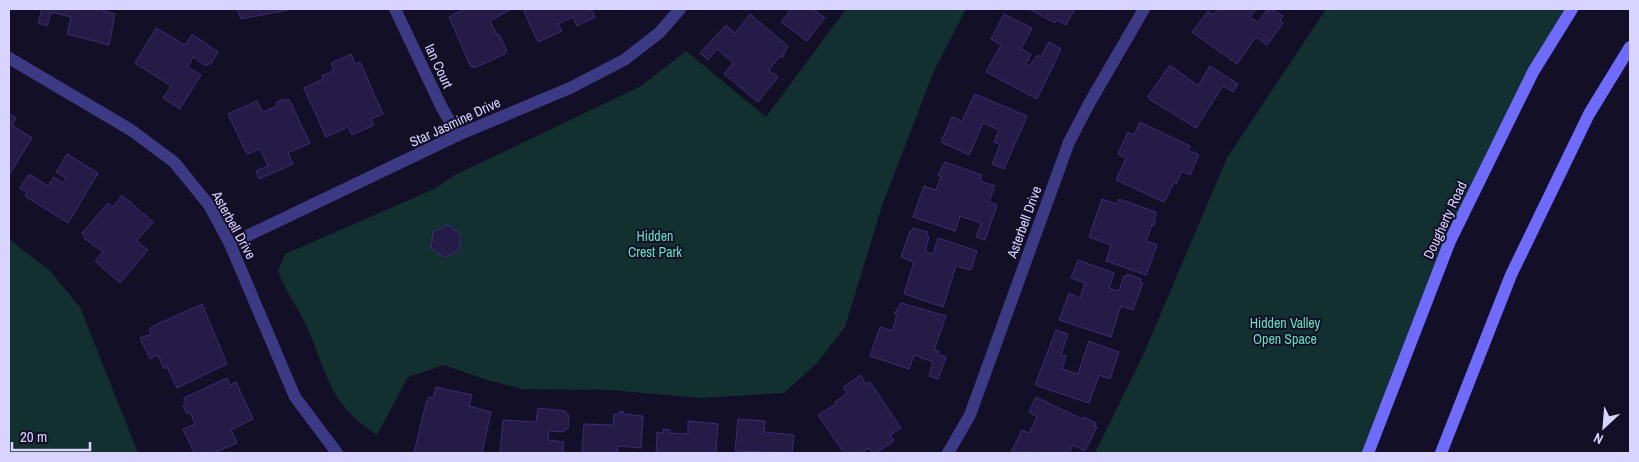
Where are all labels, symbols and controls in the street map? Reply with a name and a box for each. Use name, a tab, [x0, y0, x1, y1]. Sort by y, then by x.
street label: Ian Court	[421, 41, 457, 91]
street label: Star Jasmine Drive	[407, 93, 503, 151]
street label: Dougherty Road	[1419, 178, 1471, 262]
street label: Asterbell Drive	[1002, 184, 1045, 261]
street label: Asterbell Drive	[207, 187, 260, 262]
park label: Hidden Crest Park	[628, 227, 682, 261]
park label: Hidden Valley Open Space	[1250, 314, 1321, 348]
north arrow	[1579, 402, 1629, 452]
scale bar	[12, 420, 90, 452]
text: 20 m	[20, 426, 47, 447]
text: N	[1591, 429, 1606, 449]

